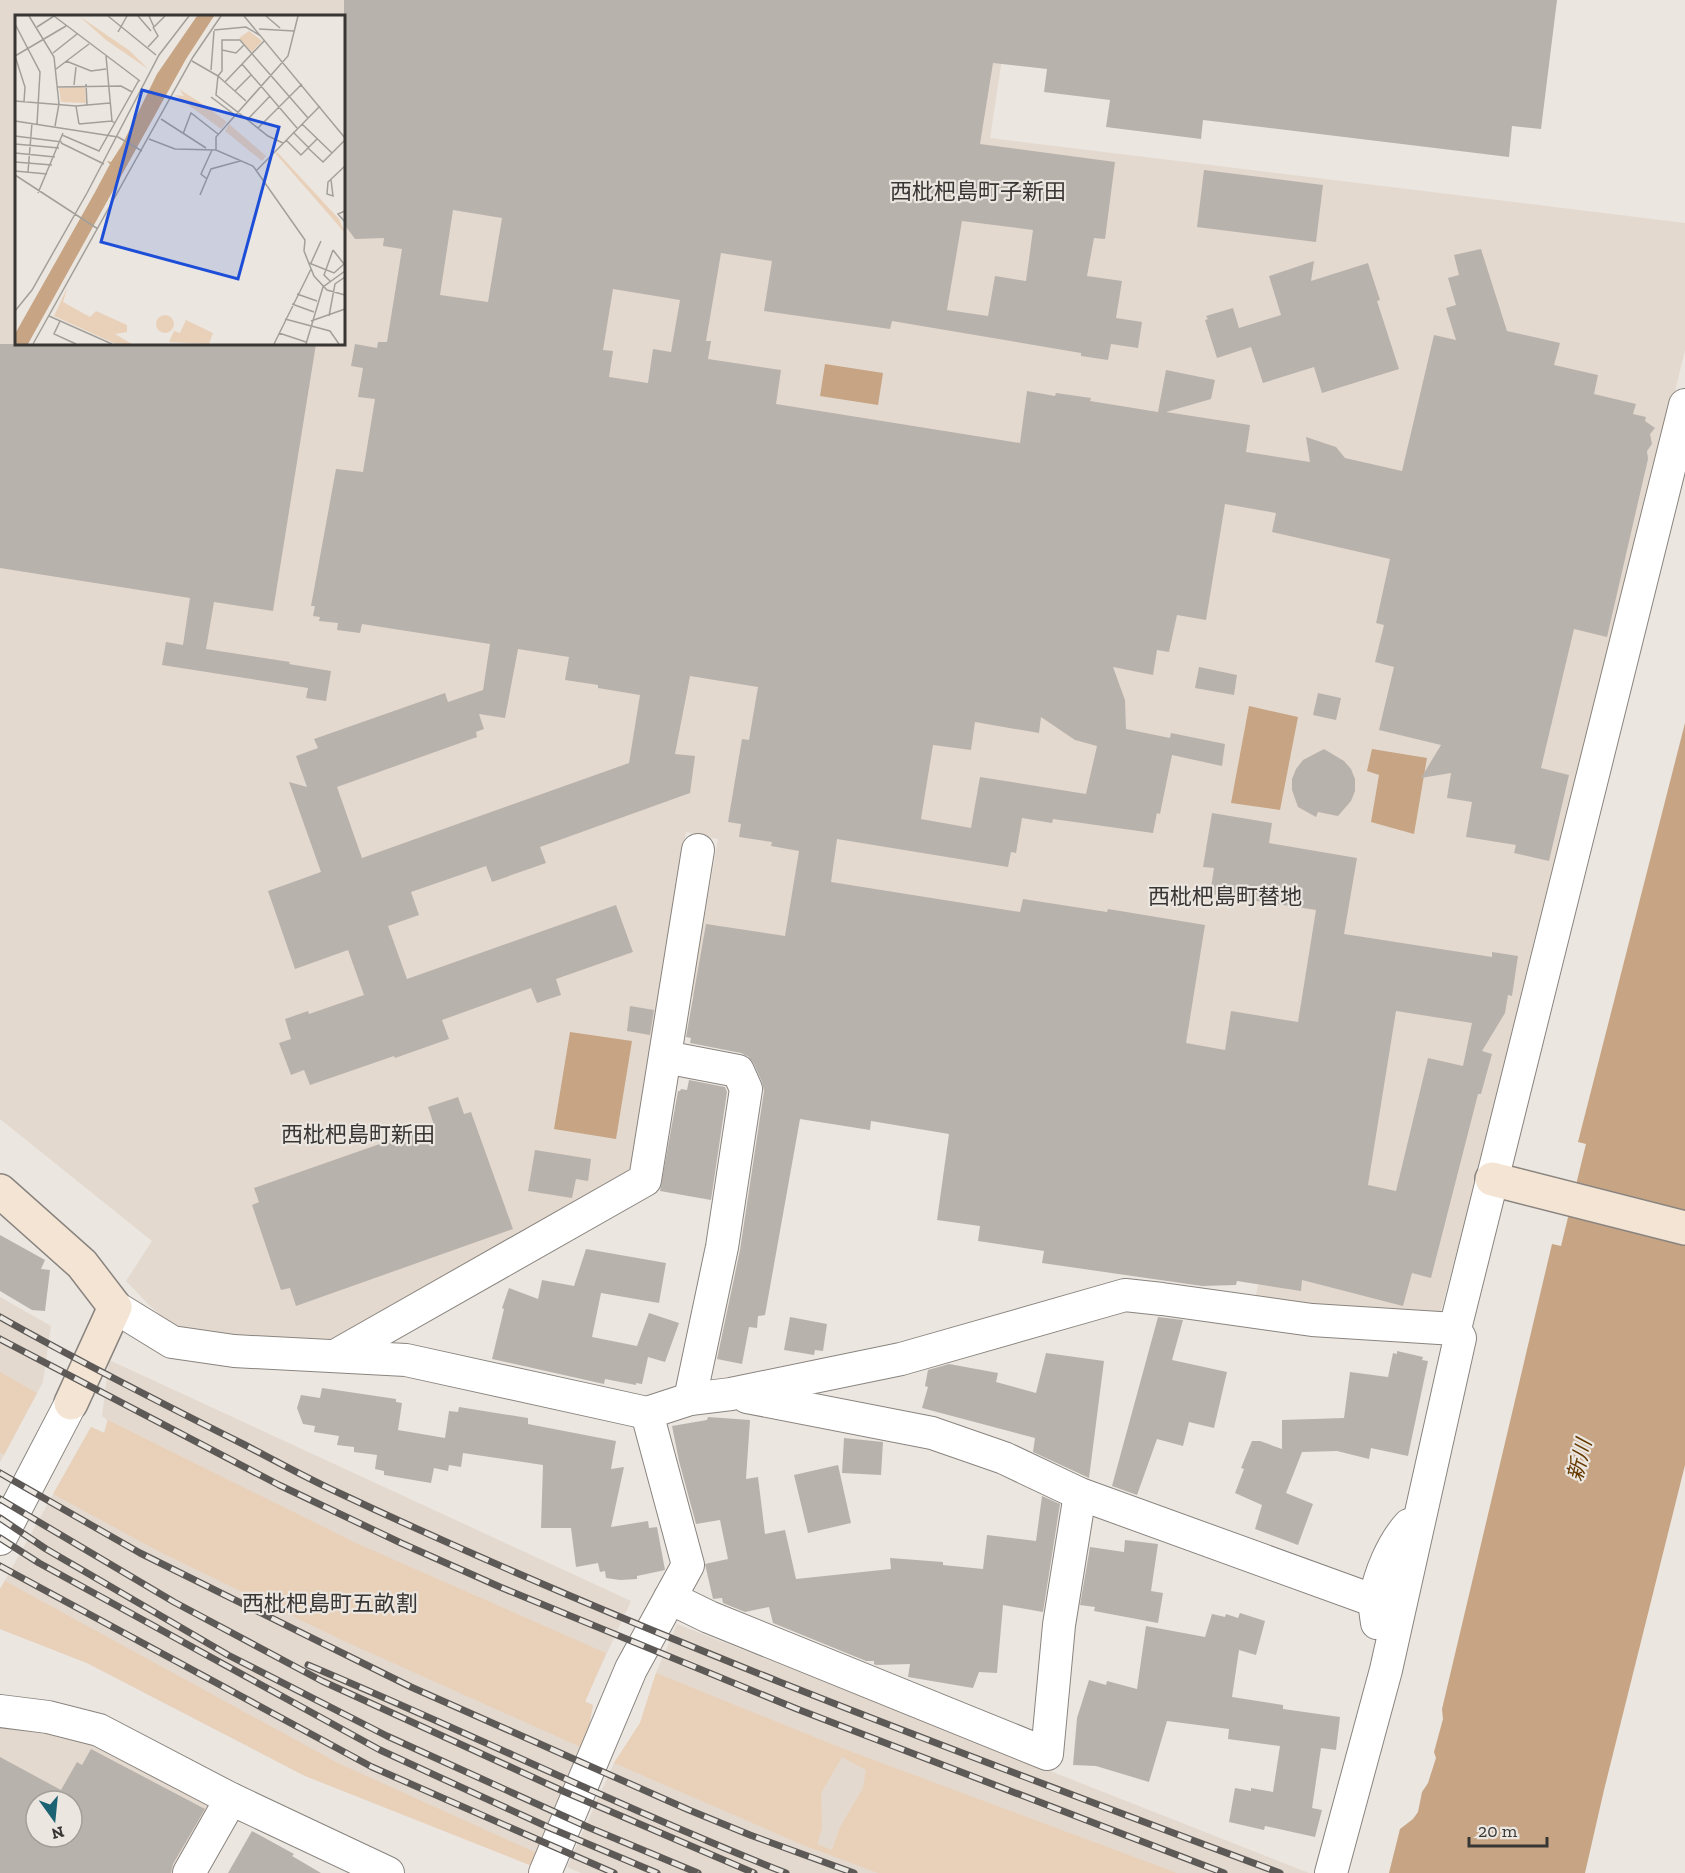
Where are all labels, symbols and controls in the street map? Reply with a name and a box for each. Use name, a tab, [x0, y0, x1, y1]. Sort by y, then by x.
inset map	[15, 15, 345, 345]
district label: 西枇杷島町子新田	[890, 178, 1066, 205]
district label: 西枇杷島町替地	[1148, 883, 1302, 910]
district label: 西枇杷島町新田	[281, 1121, 435, 1148]
water label: 新川	[1562, 1435, 1597, 1483]
district label: 西枇杷島町五畝割	[242, 1590, 418, 1617]
north arrow	[24, 1789, 84, 1849]
scale bar	[1469, 1810, 1547, 1848]
text: 20 m	[1478, 1820, 1518, 1842]
text: N	[49, 1822, 66, 1844]

